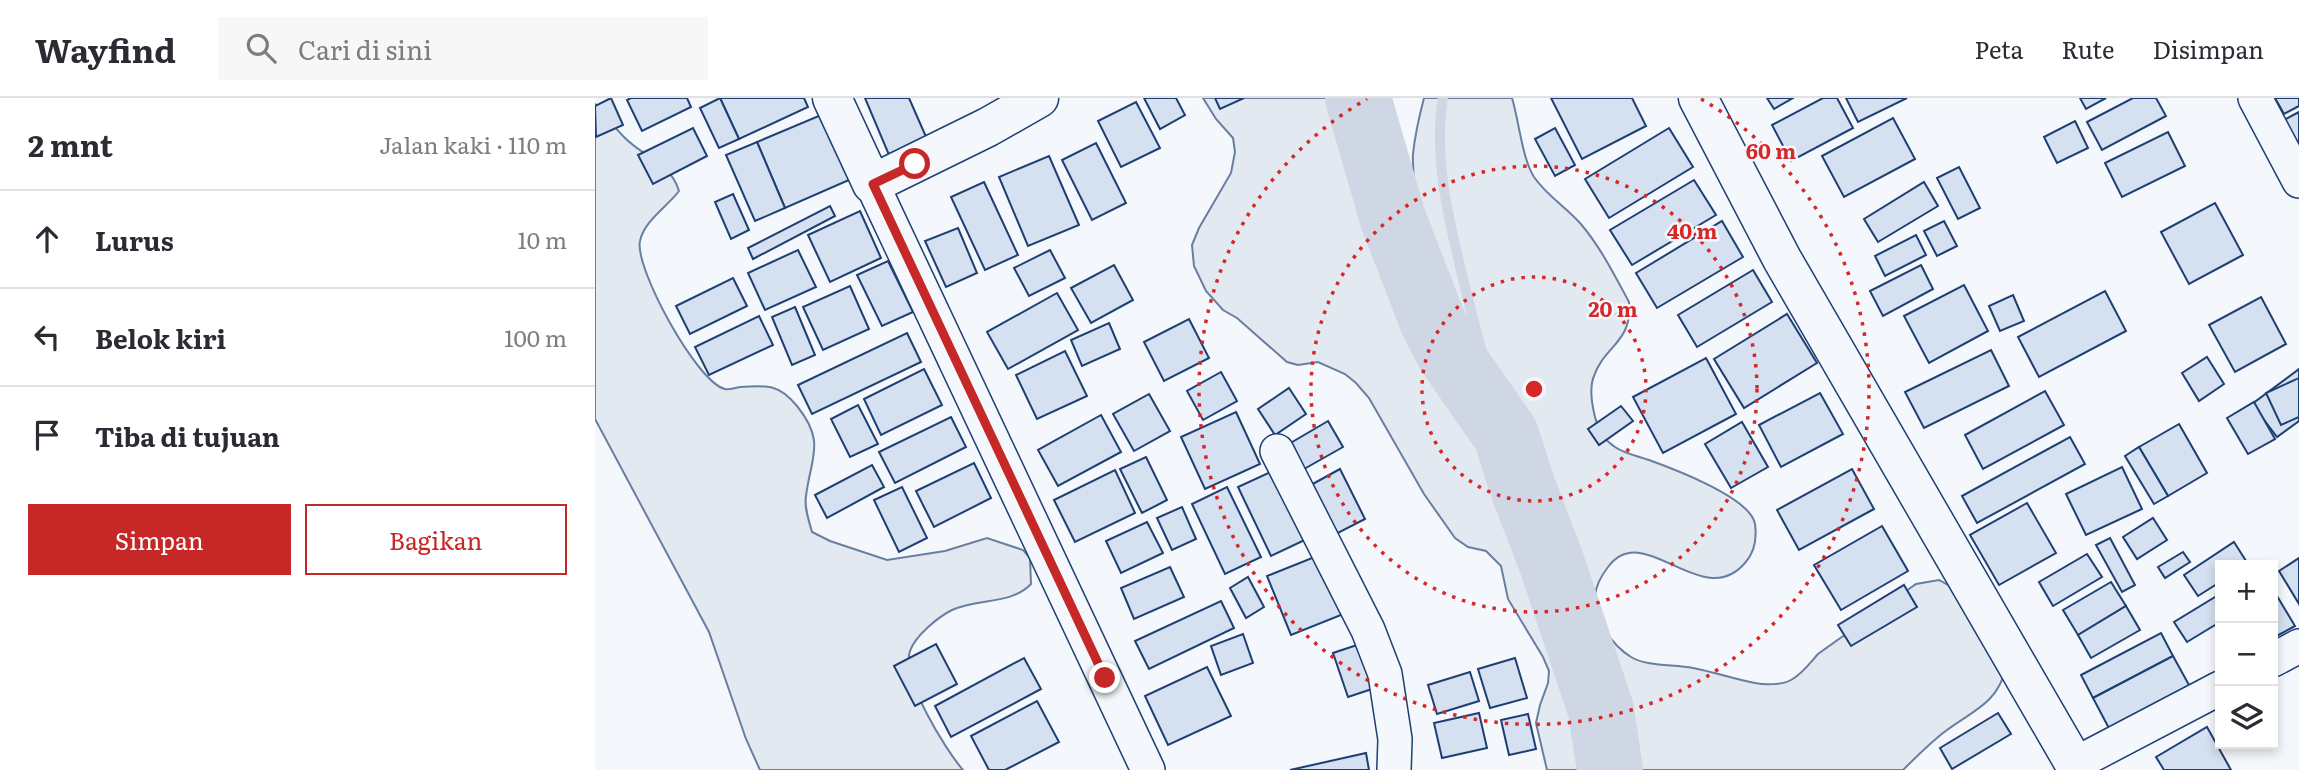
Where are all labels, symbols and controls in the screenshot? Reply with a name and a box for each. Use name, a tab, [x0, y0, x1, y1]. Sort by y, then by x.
search box	[218, 17, 708, 80]
text: Wayfind	[35, 24, 176, 73]
icon: search	[242, 29, 280, 67]
text: Cari di sini	[298, 29, 432, 68]
text: Peta	[1975, 31, 2024, 66]
text: Rute	[2062, 31, 2114, 66]
text: Disimpan	[2152, 31, 2264, 66]
text: 2 mnt	[28, 122, 113, 166]
text: Jalan kaki · 110 m	[379, 127, 567, 161]
text: 60 m	[1746, 134, 1796, 165]
route start	[899, 148, 930, 179]
text: 40 m	[1667, 214, 1717, 245]
icon: ahead	[28, 220, 66, 258]
text: Lurus	[95, 220, 174, 259]
text: 10 m	[517, 222, 567, 256]
text: 20 m	[1588, 292, 1638, 323]
icon: left	[28, 318, 66, 356]
text: Belok kiri	[95, 318, 226, 357]
text: 100 m	[504, 320, 567, 354]
centre of rings	[1522, 377, 1546, 401]
icon: arrive	[28, 416, 66, 454]
text: Tiba di tujuan	[95, 416, 280, 455]
button: Simpan	[28, 504, 291, 575]
button: Bagikan	[305, 504, 567, 575]
map controls	[2215, 560, 2278, 749]
button: +	[2215, 560, 2278, 623]
button: −	[2215, 623, 2278, 686]
route end	[1089, 662, 1120, 693]
button: layers	[2215, 686, 2278, 749]

